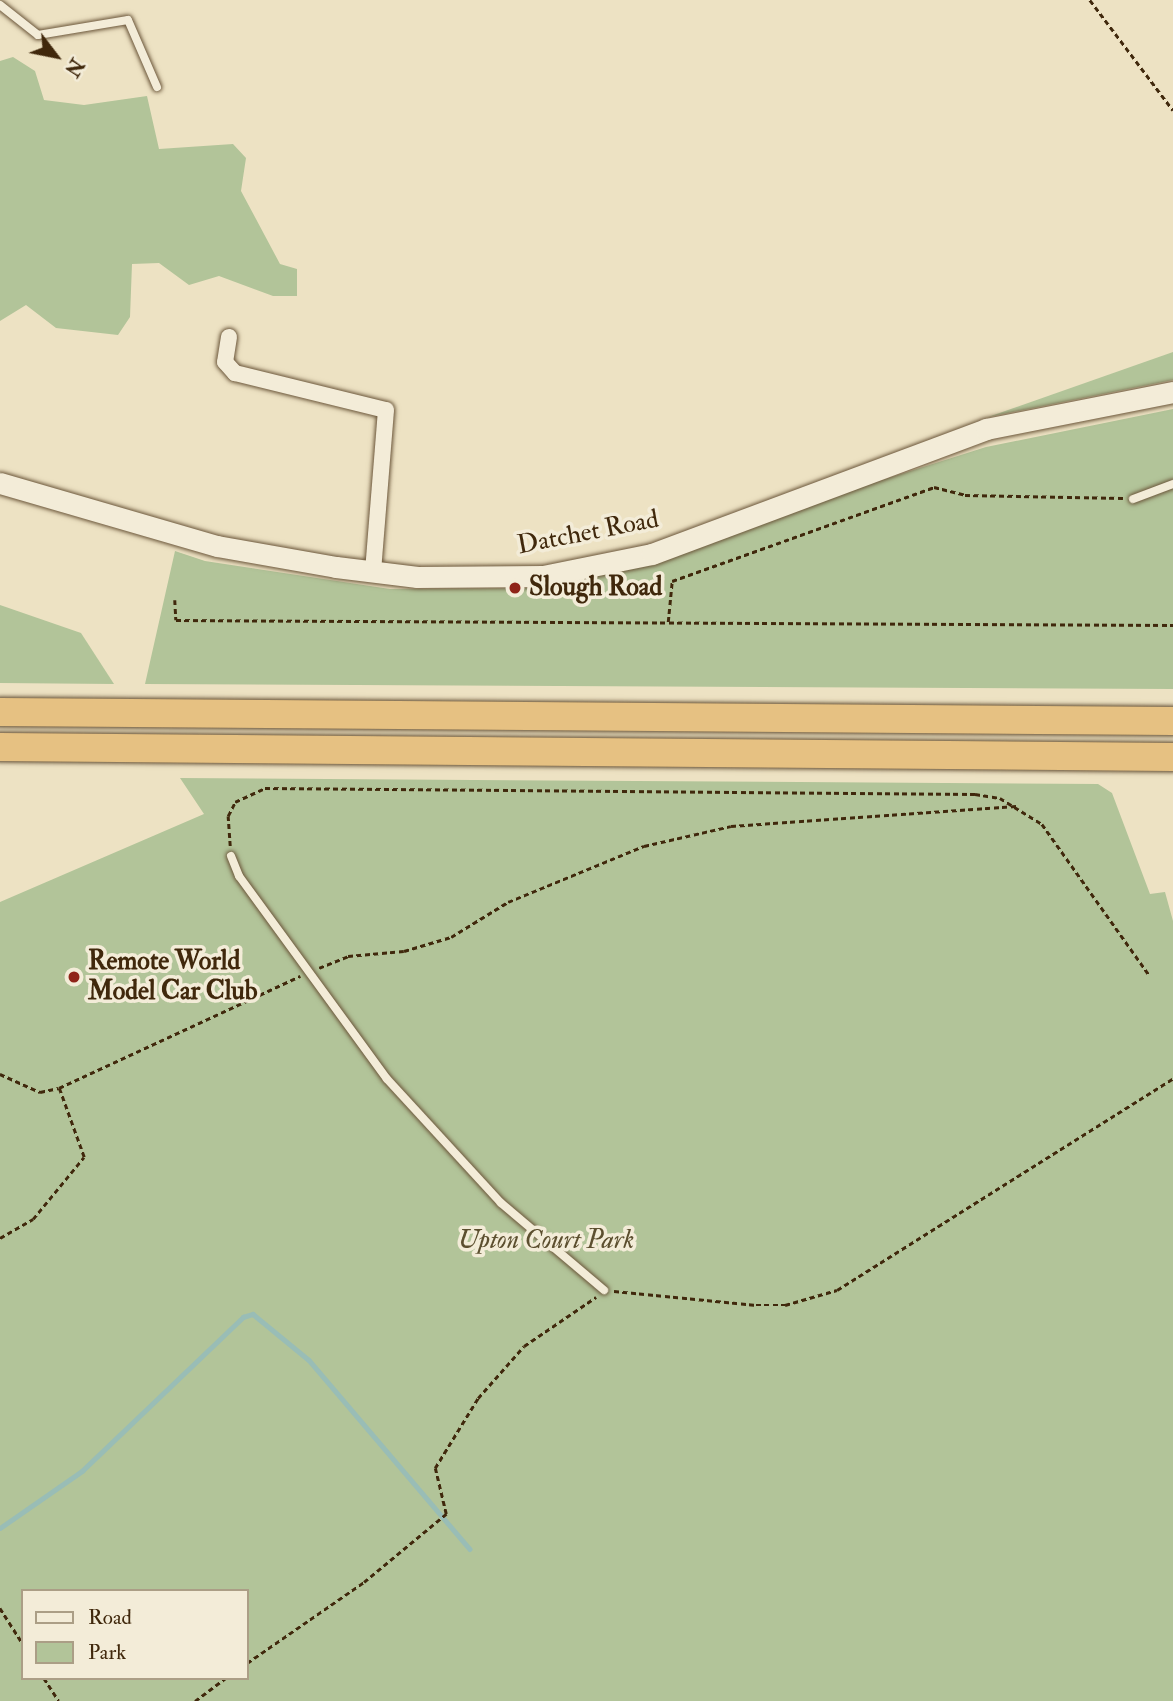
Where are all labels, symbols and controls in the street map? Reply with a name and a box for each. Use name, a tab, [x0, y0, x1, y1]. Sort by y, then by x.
north arrow	[21, 21, 91, 91]
text: N	[59, 54, 88, 81]
street label: Datchet Road	[515, 504, 661, 562]
place label: Slough Road	[529, 572, 662, 604]
marker: Slough Road	[507, 580, 523, 596]
place label: Remote World Model Car Club	[88, 946, 257, 1007]
marker: Remote World Model Car Club	[66, 969, 82, 985]
park label: Upton Court Park	[458, 1225, 634, 1257]
legend	[21, 1589, 248, 1680]
text: Road	[88, 1604, 132, 1631]
text: Park	[88, 1639, 126, 1666]

